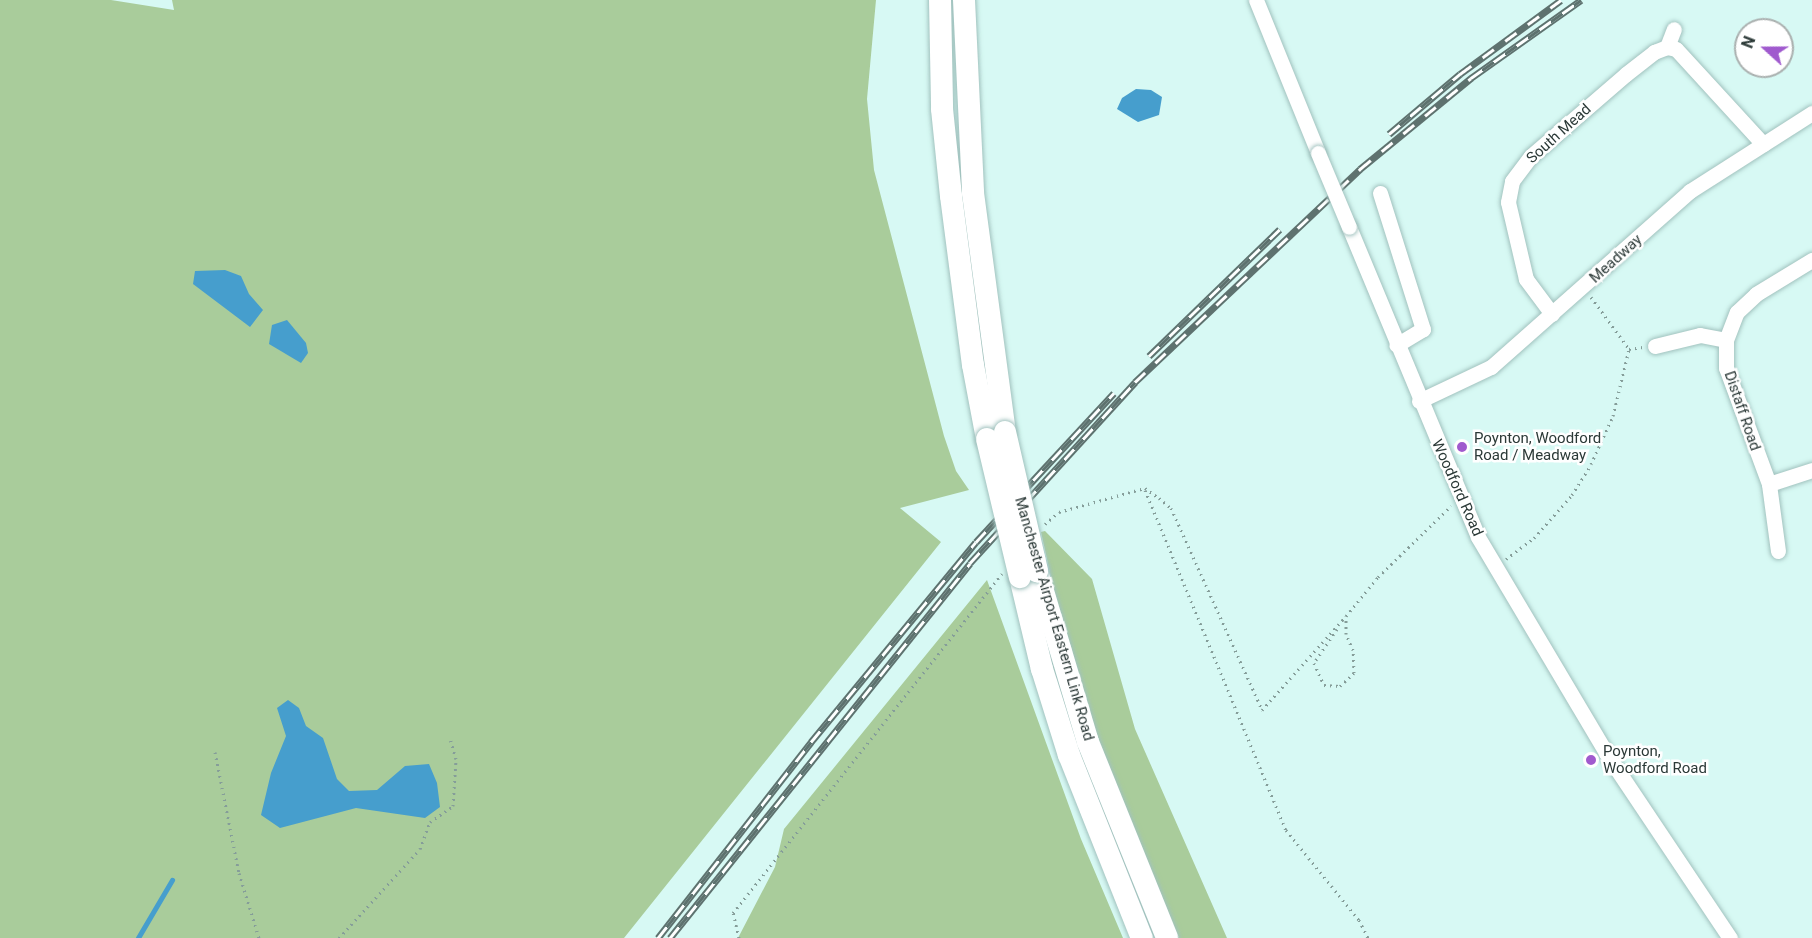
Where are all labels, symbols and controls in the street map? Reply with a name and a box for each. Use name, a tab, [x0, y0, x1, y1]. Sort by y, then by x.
north arrow	[1734, 18, 1794, 78]
text: N	[1738, 33, 1759, 51]
street label: South Mead	[1523, 100, 1595, 168]
street label: Meadway	[1586, 231, 1646, 287]
street label: Distaff Road	[1720, 369, 1764, 453]
place label: Poynton, Woodford Road / Meadway	[1474, 429, 1601, 464]
street label: Woodford Road	[1428, 437, 1486, 539]
marker: Poynton, Woodford Road / Meadway	[1455, 440, 1469, 454]
street label: Manchester Airport Eastern Link Road	[1011, 495, 1097, 743]
place label: Poynton, Woodford Road	[1603, 742, 1707, 777]
marker: Poynton, Woodford Road	[1584, 753, 1598, 767]

